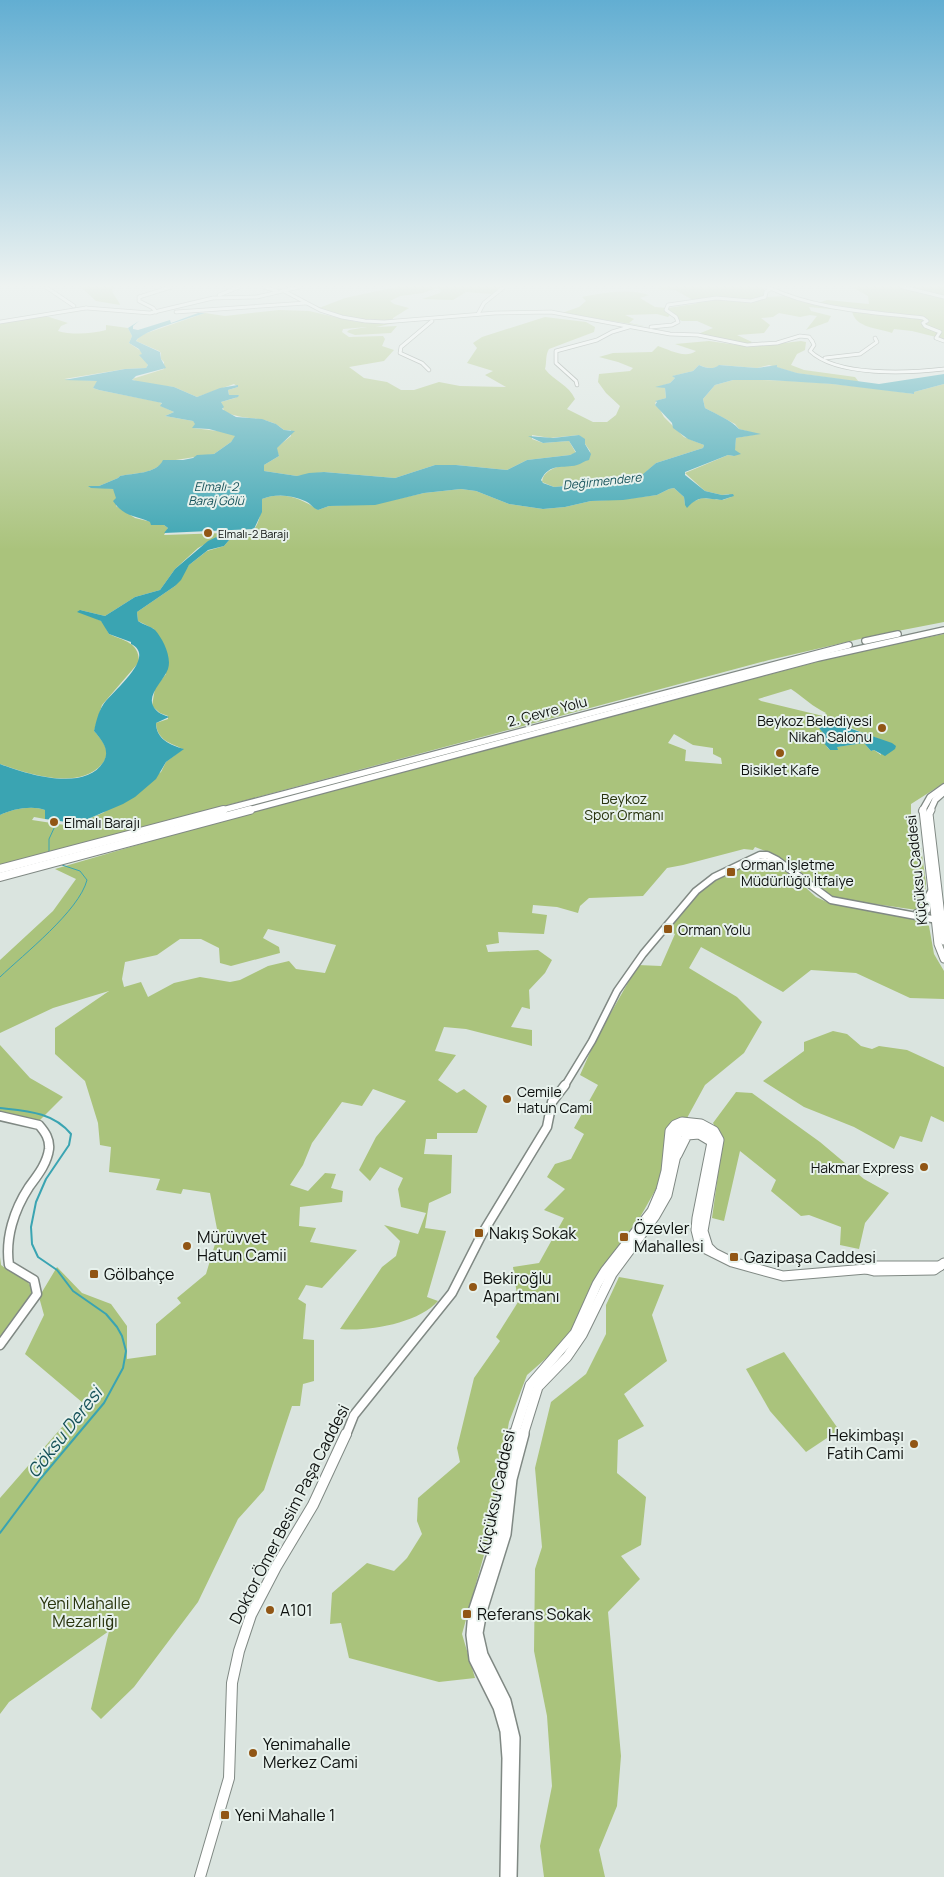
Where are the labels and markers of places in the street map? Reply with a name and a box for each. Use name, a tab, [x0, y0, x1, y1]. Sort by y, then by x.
place label: Elmalı-2 Barajı	[218, 526, 289, 541]
marker: Elmalı-2 Barajı	[202, 527, 214, 539]
place label: Beykoz Belediyesi Nikah Salonu	[757, 711, 872, 746]
marker: Beykoz Belediyesi Nikah Salonu	[876, 722, 888, 734]
marker: Bisiklet Kafe	[774, 747, 786, 759]
place label: Bisiklet Kafe	[741, 760, 819, 779]
place label: Elmalı Barajı	[64, 813, 140, 832]
marker: Elmalı Barajı	[48, 816, 60, 828]
place label: Orman İşletme Müdürlüğü İtfaiye	[741, 855, 854, 890]
marker: Orman İşletme Müdürlüğü İtfaiye	[725, 866, 737, 878]
place label: Orman Yolu	[678, 920, 750, 939]
marker: Orman Yolu	[662, 923, 674, 935]
place label: Cemile Hatun Cami	[517, 1082, 592, 1117]
marker: Cemile Hatun Cami	[501, 1093, 513, 1105]
place label: Hakmar Express	[811, 1158, 914, 1177]
marker: Hakmar Express	[918, 1161, 930, 1173]
place label: Özevler Mahallesi	[634, 1217, 704, 1257]
place label: Nakış Sokak	[489, 1222, 577, 1244]
place label: Mürüvvet Hatun Camii	[197, 1226, 287, 1266]
marker: Nakış Sokak	[473, 1227, 485, 1239]
marker: Özevler Mahallesi	[618, 1231, 630, 1243]
marker: Mürüvvet Hatun Camii	[181, 1240, 193, 1252]
place label: Gazipaşa Caddesi	[744, 1246, 876, 1268]
marker: Gazipaşa Caddesi	[728, 1251, 740, 1263]
place label: Gölbahçe	[104, 1263, 174, 1285]
place label: Bekiroğlu Apartmanı	[483, 1267, 559, 1307]
marker: Gölbahçe	[88, 1268, 100, 1280]
marker: Bekiroğlu Apartmanı	[467, 1281, 479, 1293]
place label: Hekimbaşı Fatih Cami	[827, 1424, 904, 1464]
marker: Hekimbaşı Fatih Cami	[908, 1438, 920, 1450]
place label: A101	[280, 1599, 312, 1621]
place label: Referans Sokak	[477, 1603, 592, 1625]
marker: A101	[264, 1604, 276, 1616]
marker: Referans Sokak	[461, 1608, 473, 1620]
place label: Yenimahalle Merkez Cami	[263, 1733, 358, 1773]
marker: Yenimahalle Merkez Cami	[247, 1747, 259, 1759]
place label: Yeni Mahalle 1	[235, 1804, 335, 1826]
marker: Yeni Mahalle 1	[219, 1809, 231, 1821]

